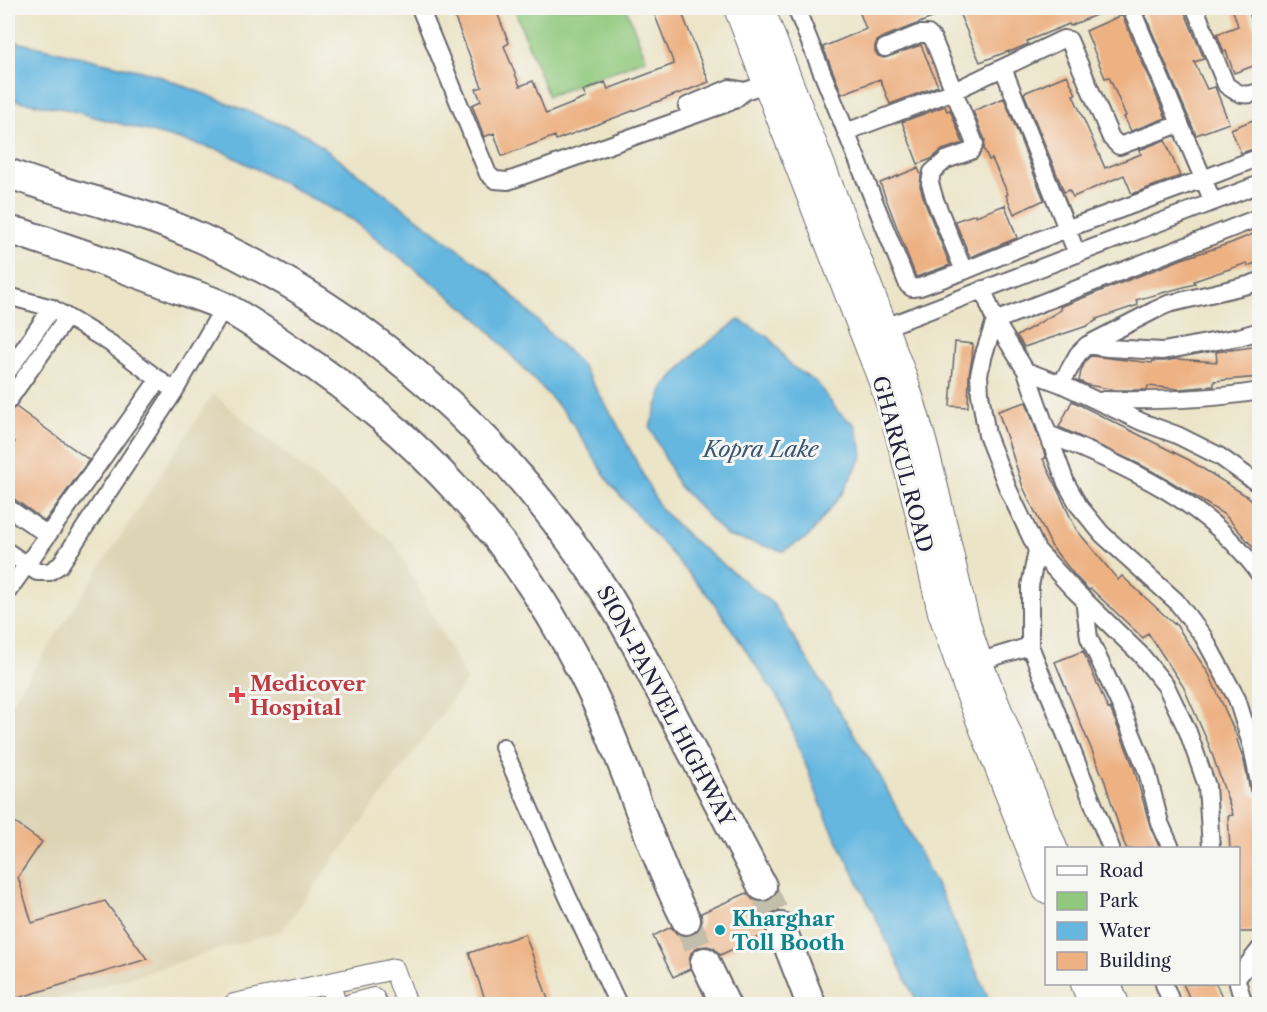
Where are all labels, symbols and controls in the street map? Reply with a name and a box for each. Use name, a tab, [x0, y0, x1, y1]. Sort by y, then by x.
street label: GHARKUL ROAD	[867, 373, 939, 555]
water label: Kopra Lake	[702, 436, 820, 463]
street label: SION-PANVEL HIGHWAY	[592, 581, 741, 832]
place label: Medicover Hospital	[250, 671, 366, 720]
marker: Medicover Hospital	[228, 686, 246, 704]
legend	[1045, 847, 1240, 985]
text: Road	[1099, 860, 1144, 882]
text: Park	[1099, 890, 1140, 912]
place label: Kharghar Toll Booth	[732, 906, 845, 955]
text: Water	[1098, 920, 1151, 942]
marker: Kharghar Toll Booth	[713, 923, 727, 937]
text: Building	[1099, 950, 1171, 972]

